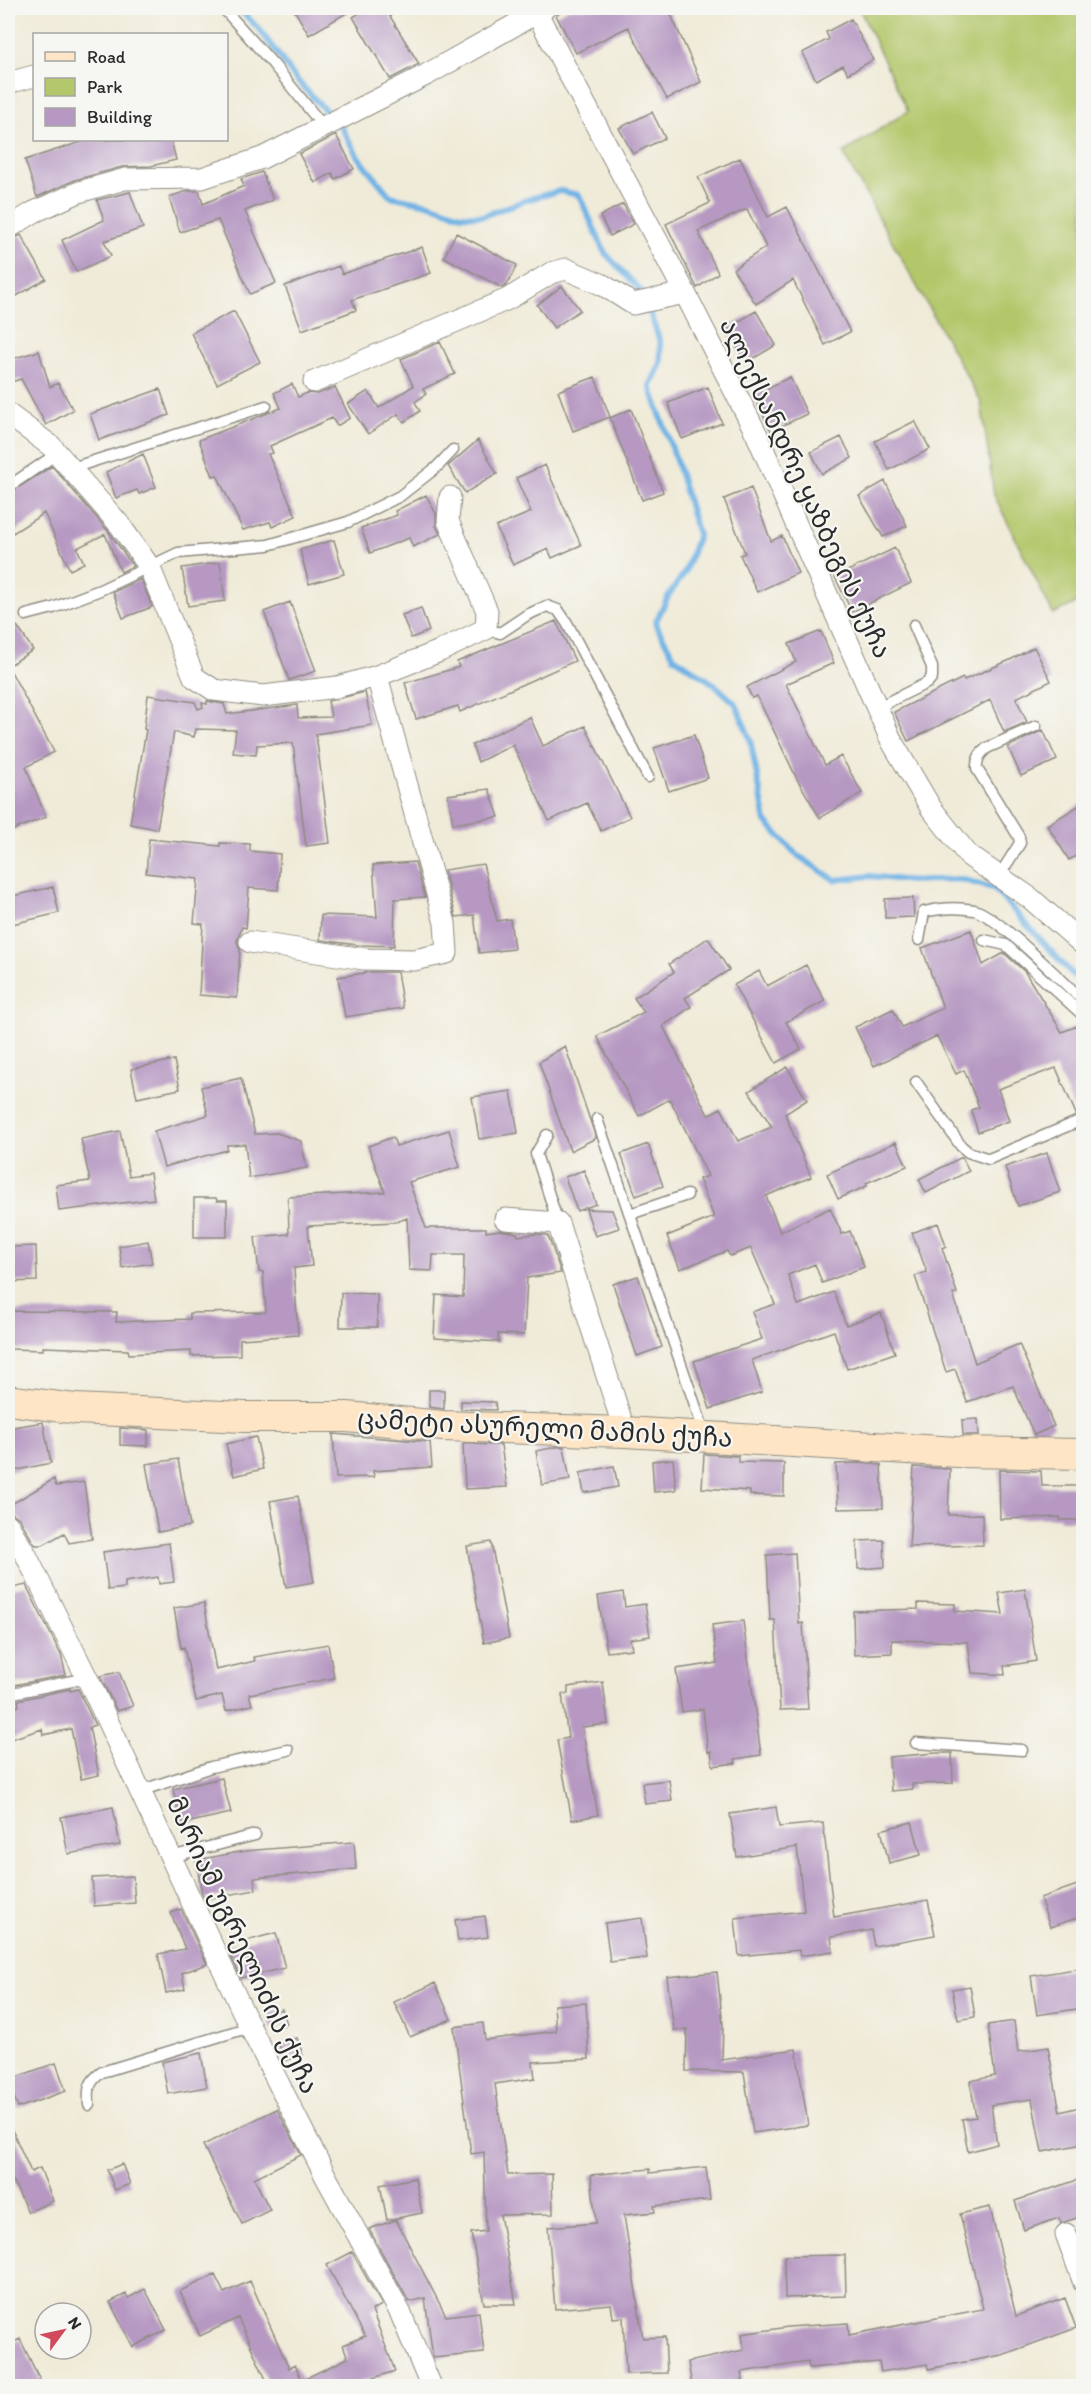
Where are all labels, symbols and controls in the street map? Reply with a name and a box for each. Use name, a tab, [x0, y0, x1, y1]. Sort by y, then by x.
legend	[33, 33, 228, 141]
text: Road	[87, 46, 126, 68]
text: Park	[87, 76, 122, 98]
text: Building	[87, 106, 153, 128]
street label: ალექსანდრე ყაზბეგის ქუჩა	[713, 313, 899, 663]
street label: ცამეტი ასურელი მამის ქუჩა	[357, 1402, 733, 1454]
street label: მარიამ უგრელიძის ქუჩა	[160, 1791, 326, 2099]
north arrow	[33, 2301, 93, 2361]
text: N	[64, 2313, 86, 2333]

